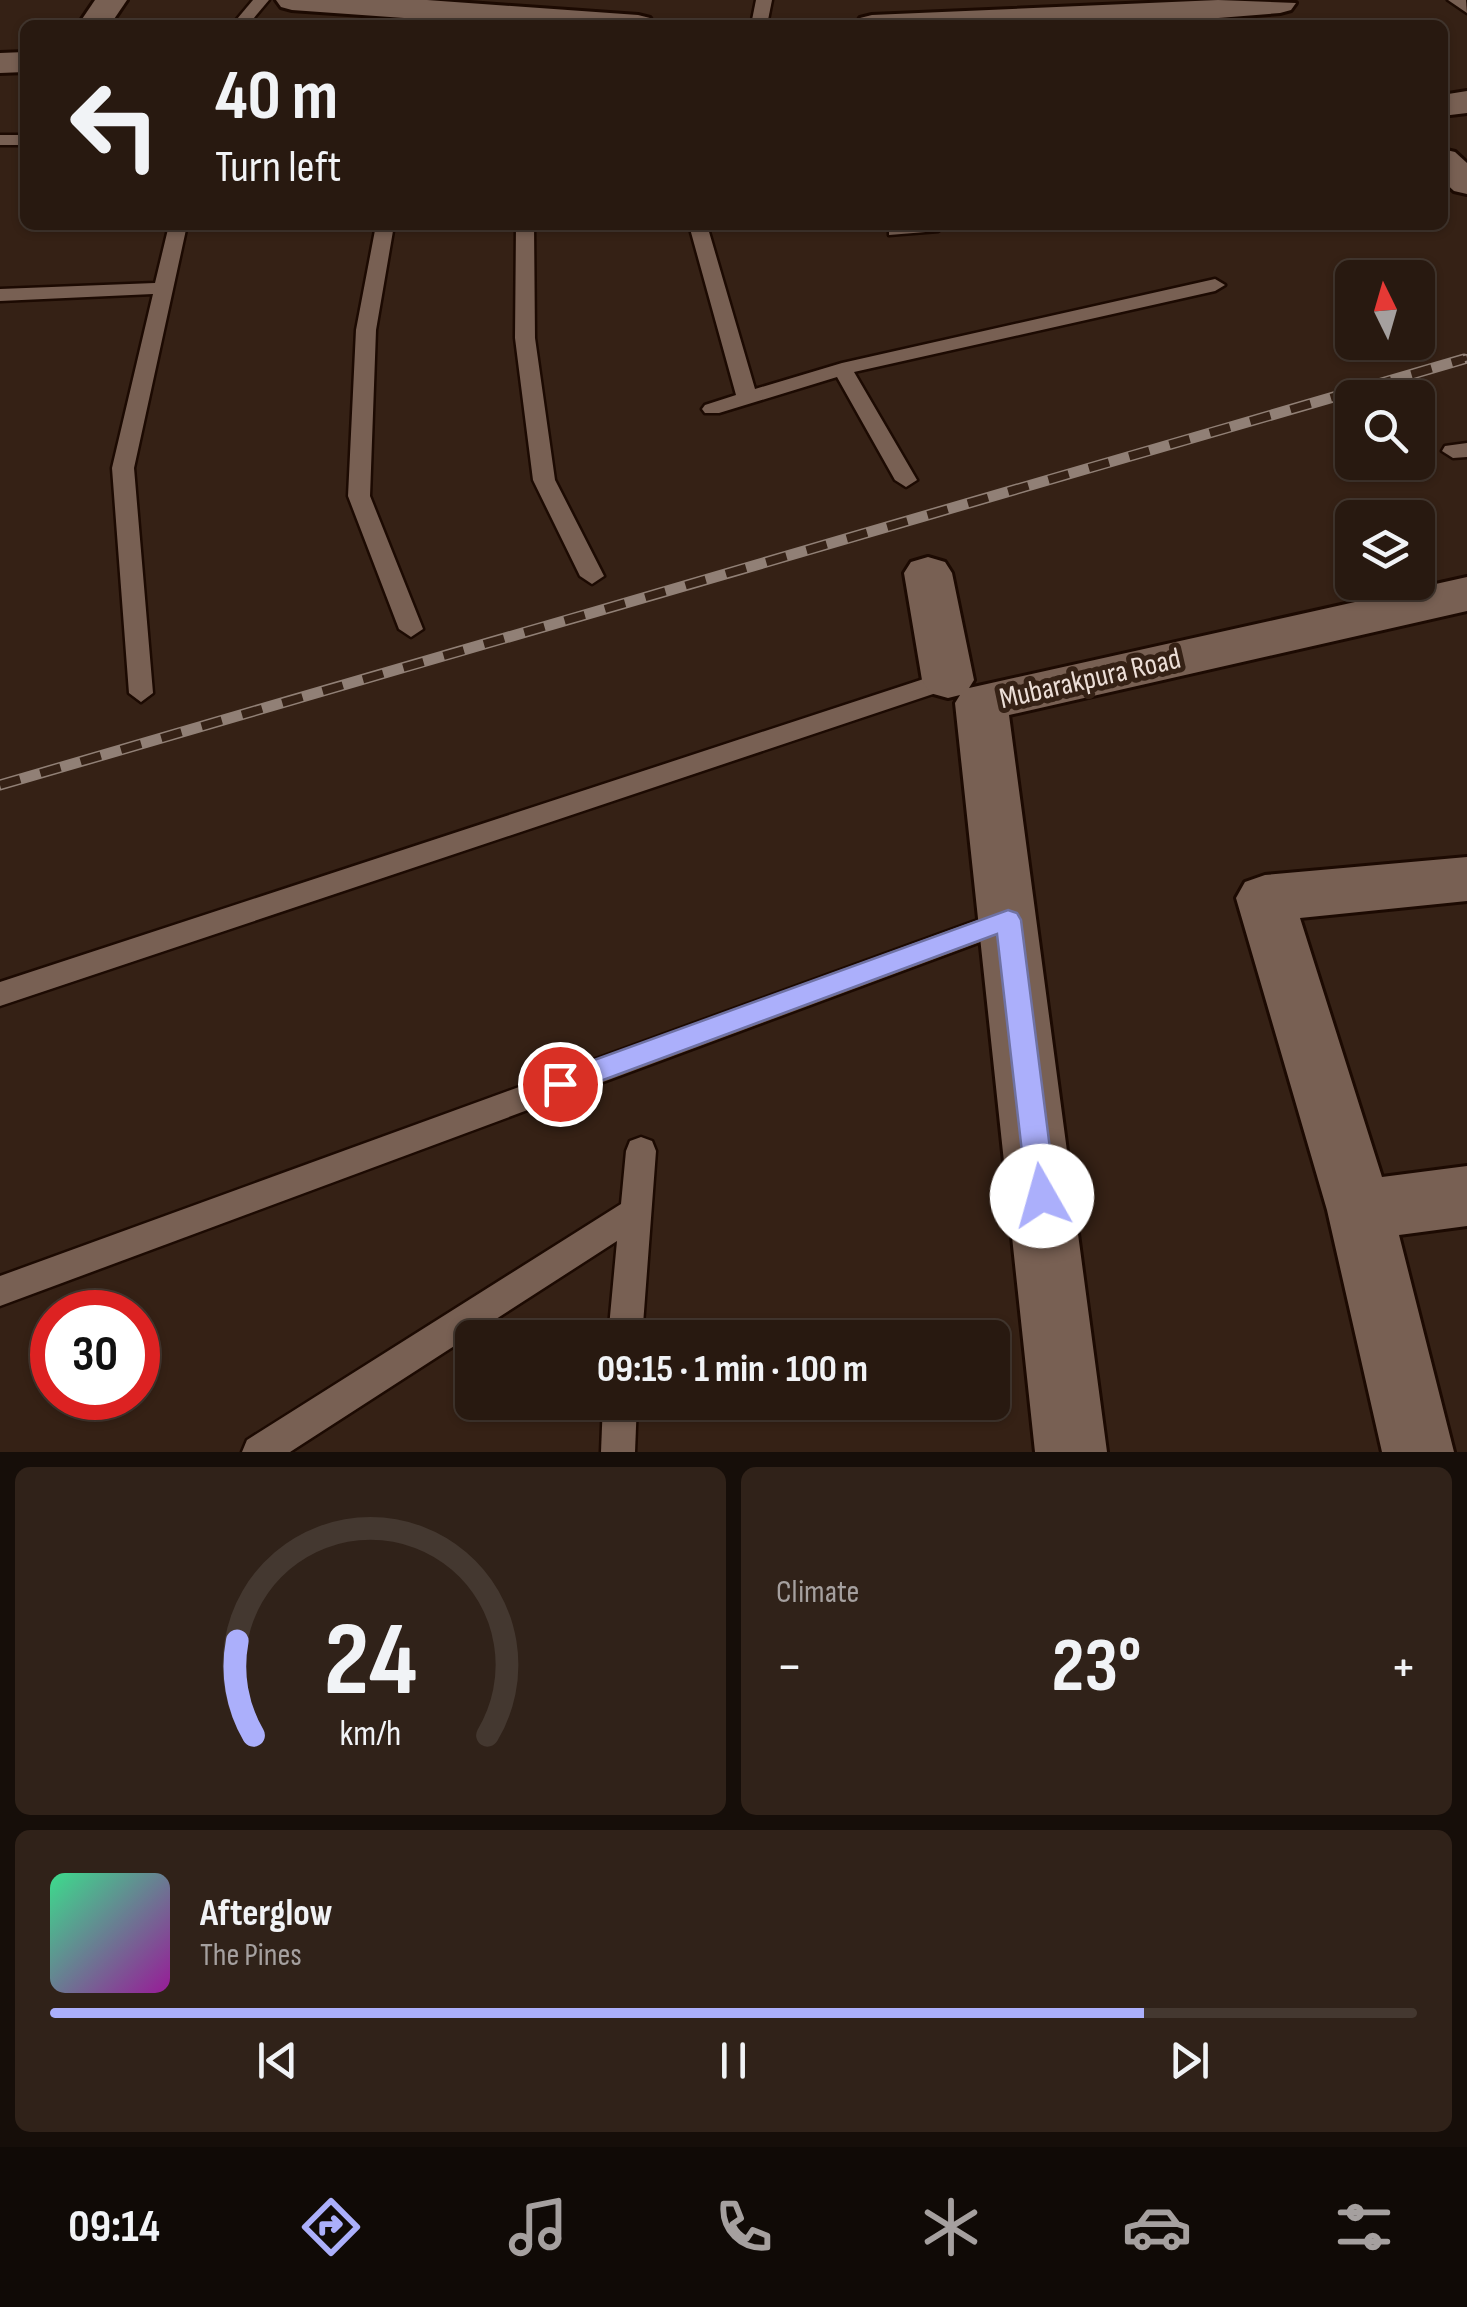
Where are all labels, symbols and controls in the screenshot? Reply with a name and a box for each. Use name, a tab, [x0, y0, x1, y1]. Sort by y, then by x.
text: 40 m	[215, 55, 338, 139]
icon: left	[50, 60, 180, 190]
text: Turn left	[215, 140, 341, 195]
north arrow	[1335, 260, 1435, 360]
map controls	[1335, 260, 1435, 600]
button: search	[1335, 380, 1435, 480]
button: layers	[1335, 500, 1435, 600]
street label: Mubarakpura Road	[996, 641, 1184, 717]
pin	[518, 1042, 603, 1127]
icon: arrive	[533, 1057, 588, 1112]
position arrow	[990, 1144, 1094, 1248]
speed limit sign: 30	[30, 1290, 160, 1420]
text: 09:15 · 1 min · 100 m	[597, 1347, 868, 1392]
text: Climate	[776, 1573, 859, 1612]
text: 24	[324, 1599, 417, 1724]
text: 23°	[1051, 1622, 1142, 1713]
text: −	[776, 1634, 803, 1701]
text: +	[1390, 1634, 1417, 1701]
text: km/h	[340, 1713, 401, 1756]
text: Afterglow	[200, 1891, 333, 1936]
text: The Pines	[200, 1936, 302, 1975]
icon: previous	[250, 2033, 305, 2088]
icon: pause	[706, 2033, 761, 2088]
icon: next	[1162, 2033, 1217, 2088]
icon: directions	[296, 2192, 366, 2262]
icon: music	[503, 2192, 573, 2262]
icon: phone	[709, 2192, 779, 2262]
icon: climate	[916, 2192, 986, 2262]
icon: car	[1122, 2192, 1192, 2262]
icon: filters	[1329, 2192, 1399, 2262]
text: 09:14	[68, 2200, 160, 2255]

